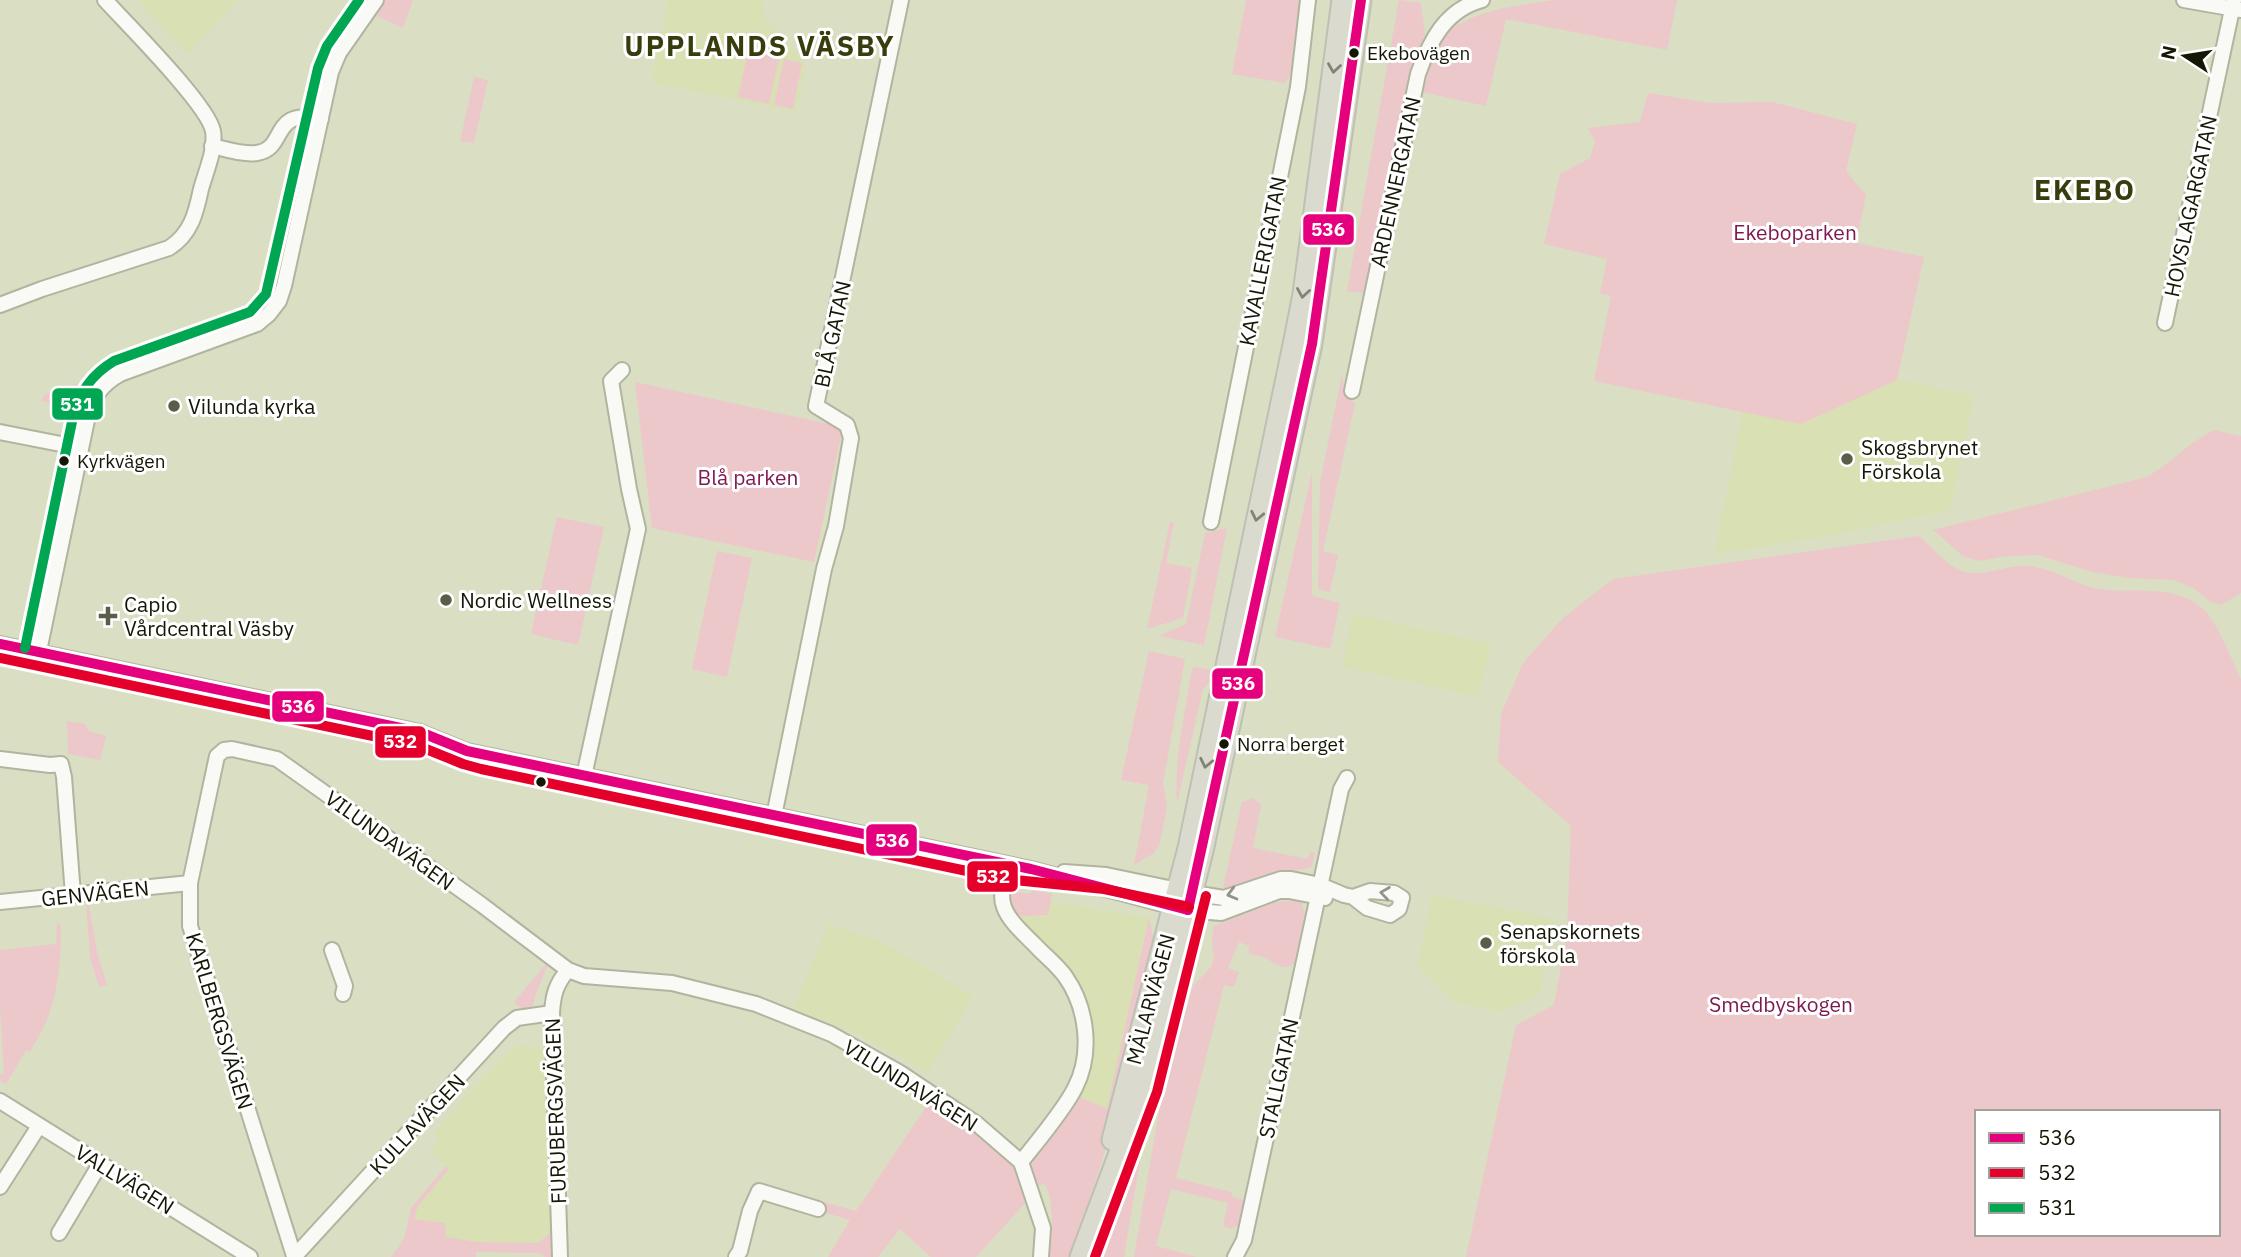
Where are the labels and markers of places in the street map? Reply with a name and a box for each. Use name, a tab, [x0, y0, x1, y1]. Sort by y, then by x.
place label: Ekebovägen	[1367, 41, 1470, 65]
marker: Ekebovägen	[1347, 46, 1361, 60]
place label: Vilunda kyrka	[188, 392, 315, 420]
marker: Vilunda kyrka	[166, 398, 182, 414]
place label: Skogsbrynet Förskola	[1861, 433, 1978, 485]
place label: Kyrkvägen	[77, 449, 166, 473]
marker: Skogsbrynet Förskola	[1839, 451, 1855, 467]
marker: Kyrkvägen	[57, 454, 71, 468]
place label: Nordic Wellness	[460, 586, 612, 614]
place label: Capio Vårdcentral Väsby	[124, 590, 295, 642]
marker: Nordic Wellness	[438, 592, 454, 608]
marker: Capio Vårdcentral Väsby	[98, 606, 118, 626]
place label: Norra berget	[1237, 732, 1345, 756]
marker: Norra berget	[1217, 737, 1231, 751]
unlabelled marker	[534, 775, 548, 789]
place label: Senapskornets förskola	[1500, 917, 1641, 969]
marker: Senapskornets förskola	[1478, 935, 1494, 951]

